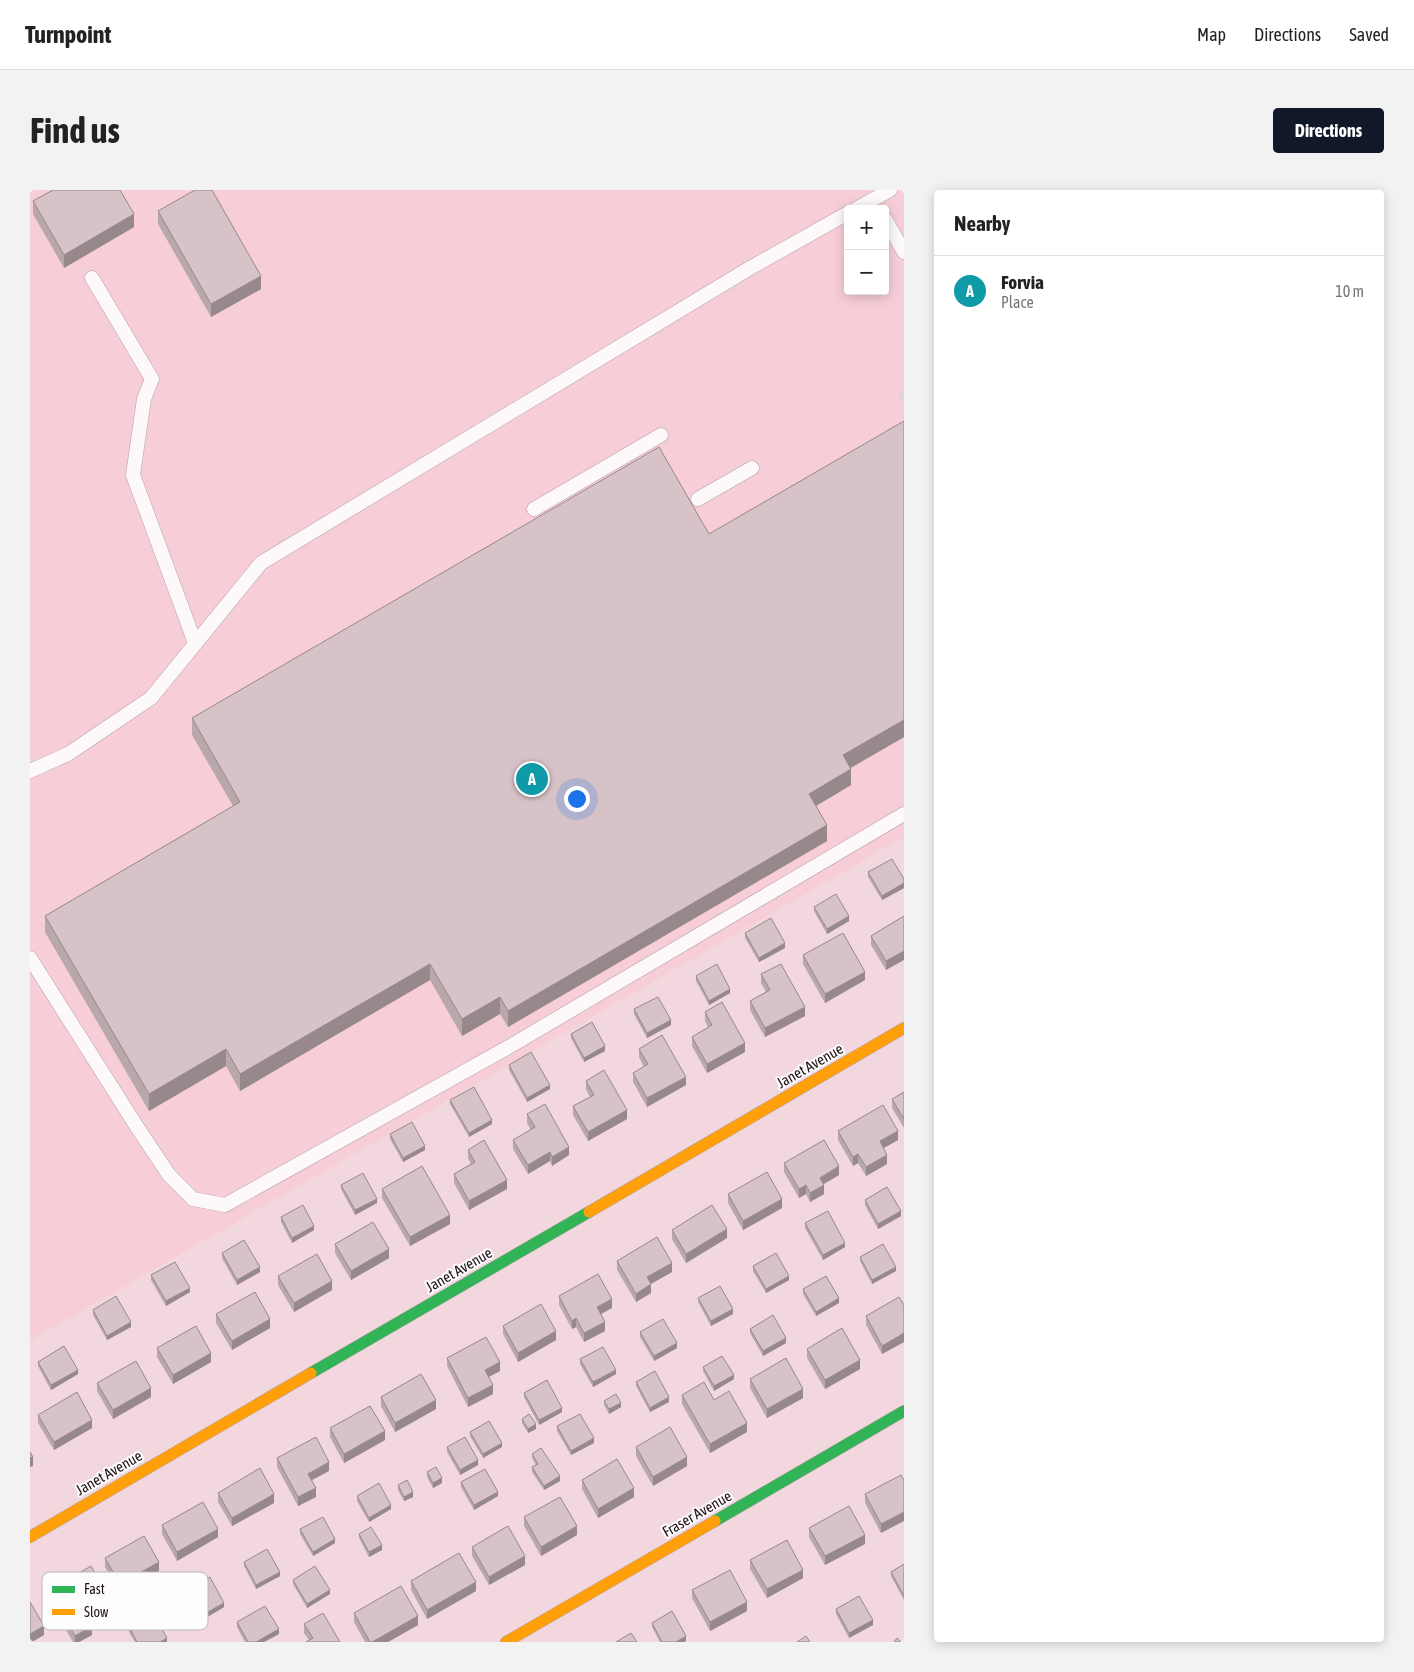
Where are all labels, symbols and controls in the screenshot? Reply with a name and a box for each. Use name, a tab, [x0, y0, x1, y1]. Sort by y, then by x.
text: Turnpoint	[25, 21, 111, 48]
text: Map	[1197, 24, 1226, 45]
text: Directions	[1254, 24, 1321, 45]
text: Saved	[1349, 24, 1389, 45]
button: Directions	[1273, 108, 1384, 153]
text: Find us	[30, 110, 120, 150]
map controls	[844, 205, 889, 295]
button: +	[844, 205, 889, 250]
text: Nearby	[954, 211, 1010, 235]
button: −	[844, 250, 889, 295]
text: Forvia	[1001, 271, 1044, 293]
text: A	[966, 282, 974, 300]
text: 10 m	[1335, 282, 1364, 300]
text: Place	[1001, 293, 1034, 311]
pin: A	[516, 760, 548, 798]
your location	[564, 786, 590, 812]
street label: Janet Avenue	[774, 1040, 846, 1091]
street label: Janet Avenue	[423, 1244, 495, 1295]
street label: Janet Avenue	[73, 1447, 145, 1498]
street label: Fraser Avenue	[659, 1487, 734, 1540]
legend	[42, 1572, 208, 1630]
text: Fast	[84, 1581, 105, 1597]
text: Slow	[84, 1604, 109, 1620]

